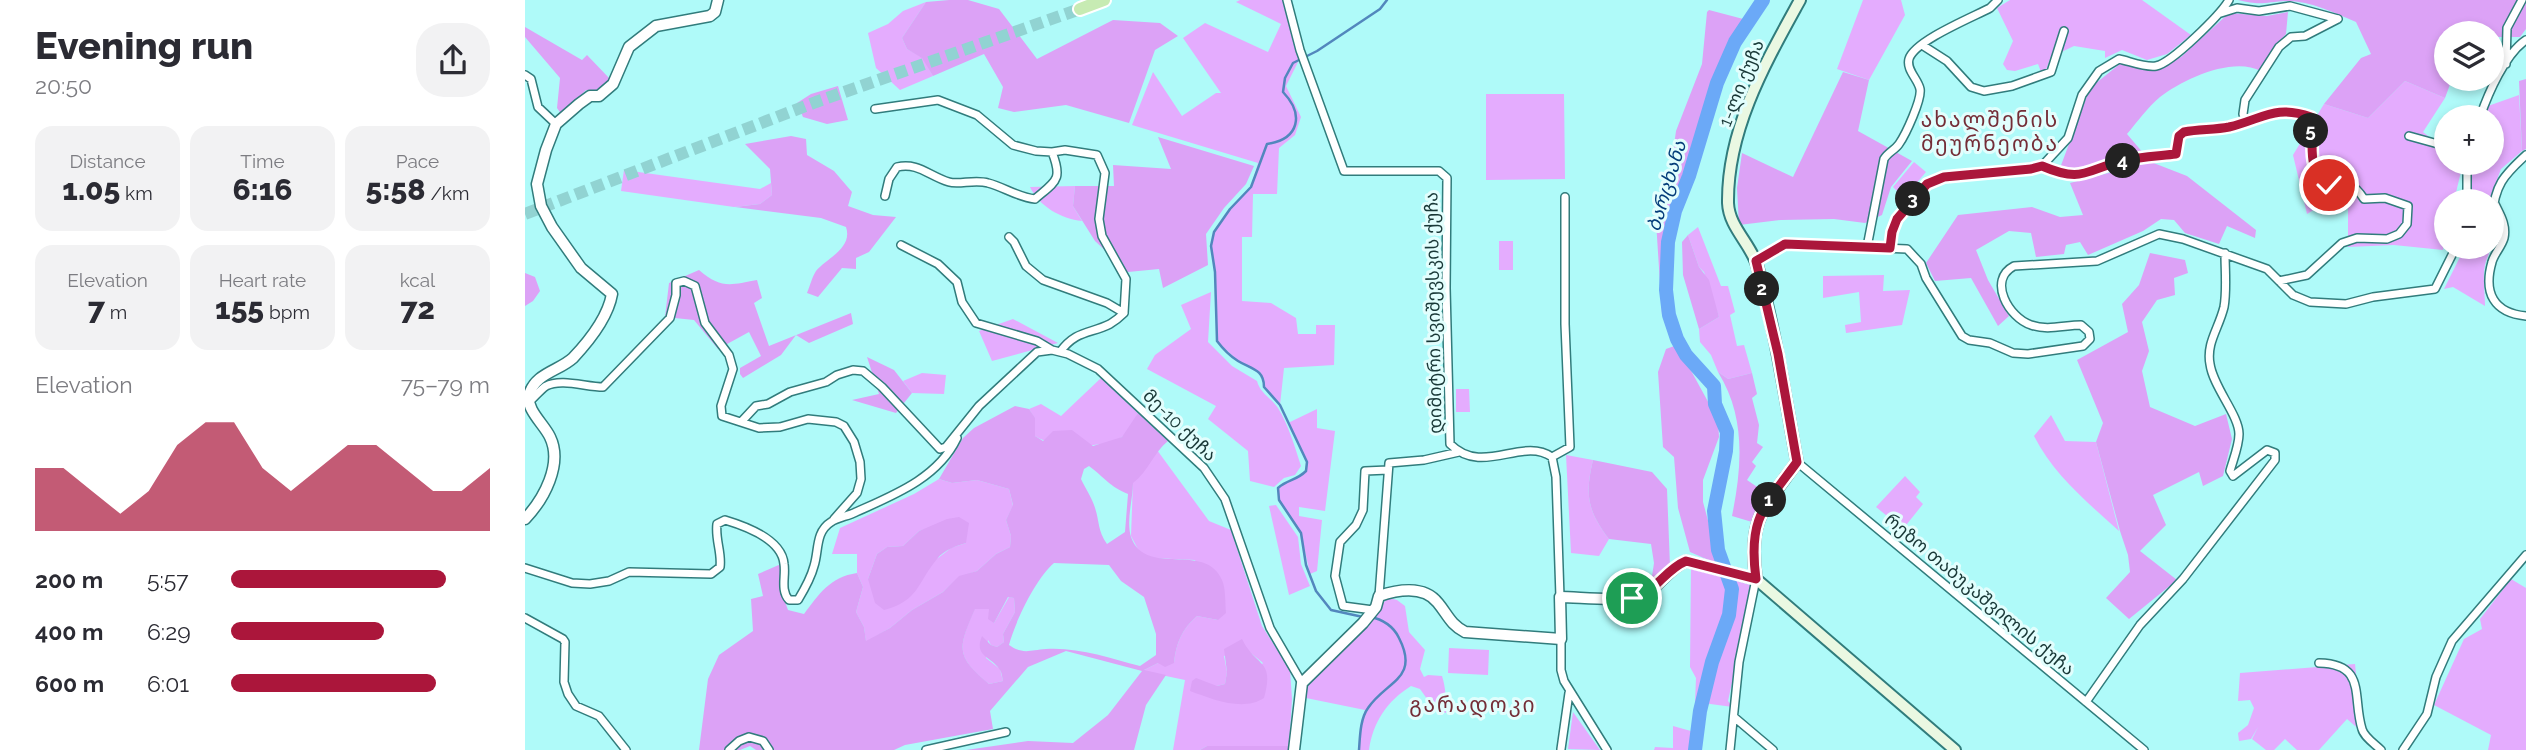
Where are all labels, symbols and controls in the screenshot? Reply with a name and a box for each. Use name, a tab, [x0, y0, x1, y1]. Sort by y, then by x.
map controls	[2434, 21, 2504, 259]
button: layers	[2434, 21, 2504, 91]
text: Evening run	[35, 23, 253, 68]
button: share	[416, 23, 490, 97]
street label: 1-ლი ქუჩა	[1714, 37, 1769, 130]
text: 20:50	[35, 72, 92, 99]
button: +	[2434, 105, 2504, 175]
district label: ახალშენის მეურნეობა	[1921, 107, 2059, 156]
pin: 5	[2293, 114, 2328, 148]
text: 5	[2305, 119, 2316, 141]
water label: ბარცხანა	[1642, 138, 1691, 234]
pin: 4	[2105, 144, 2141, 178]
text: 4	[2117, 149, 2128, 171]
text: Distance	[69, 150, 146, 172]
text: Time	[240, 150, 285, 172]
text: Pace	[396, 150, 439, 172]
pin	[2299, 155, 2359, 215]
icon: check	[2310, 166, 2348, 204]
text: 1.05	[62, 172, 120, 207]
text: 6:16	[232, 172, 293, 207]
text: 5:58	[366, 172, 426, 207]
text: km	[120, 182, 153, 204]
text: /km	[426, 182, 469, 204]
pin: 3	[1895, 182, 1931, 216]
text: 3	[1907, 187, 1918, 209]
button: −	[2434, 189, 2504, 259]
street label: დიმიტრი სვიშევსკის ქუჩა	[1420, 192, 1447, 434]
text: Elevation	[67, 269, 148, 291]
text: Heart rate	[219, 269, 306, 291]
text: kcal	[400, 269, 435, 291]
pin: 2	[1745, 272, 1779, 306]
text: 2	[1756, 277, 1767, 299]
text: 7	[88, 291, 105, 326]
text: 155	[215, 291, 264, 326]
text: 72	[400, 291, 435, 326]
text: m	[105, 301, 127, 323]
text: bpm	[264, 301, 310, 323]
text: Elevation	[35, 371, 133, 398]
text: 75–79 m	[401, 371, 490, 398]
street label: მე-10 ქუჩა	[1138, 385, 1221, 466]
pin: 1	[1751, 482, 1787, 518]
text: 1	[1764, 488, 1773, 510]
street label: რეზო თაბუკაშვილის ქუჩა	[1880, 509, 2079, 680]
text: 200 m	[35, 566, 103, 593]
text: 5:57	[147, 566, 189, 593]
pin	[1602, 568, 1662, 628]
icon: arrive	[1613, 579, 1651, 617]
text: 400 m	[35, 618, 103, 645]
text: 6:29	[147, 618, 191, 645]
text: 600 m	[35, 670, 104, 697]
text: 6:01	[147, 670, 189, 697]
district label: გარადოკი	[1409, 692, 1537, 718]

